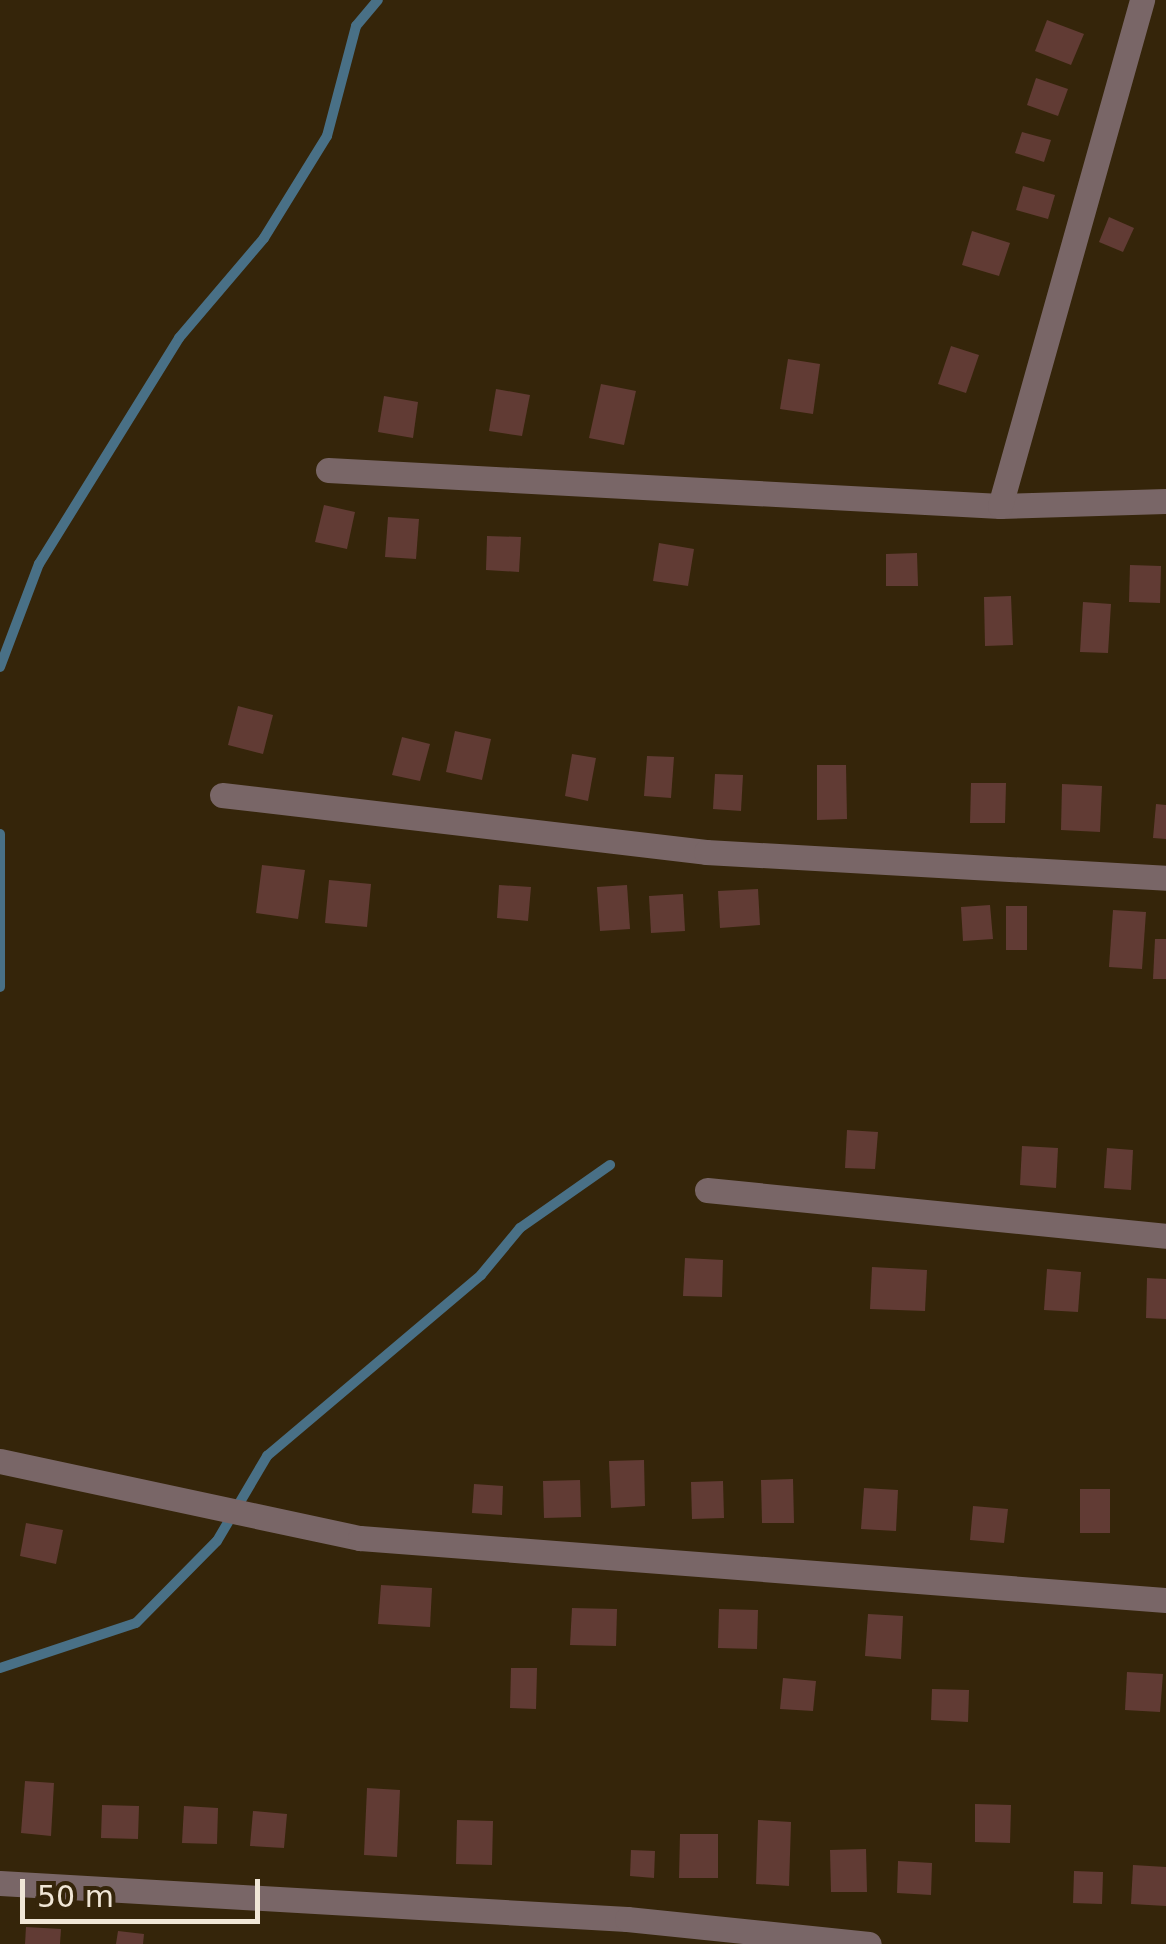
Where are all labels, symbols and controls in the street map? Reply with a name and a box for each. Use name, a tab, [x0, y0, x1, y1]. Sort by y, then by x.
scale bar	[25, 1859, 265, 1921]
text: 50 m	[37, 1879, 114, 1914]

